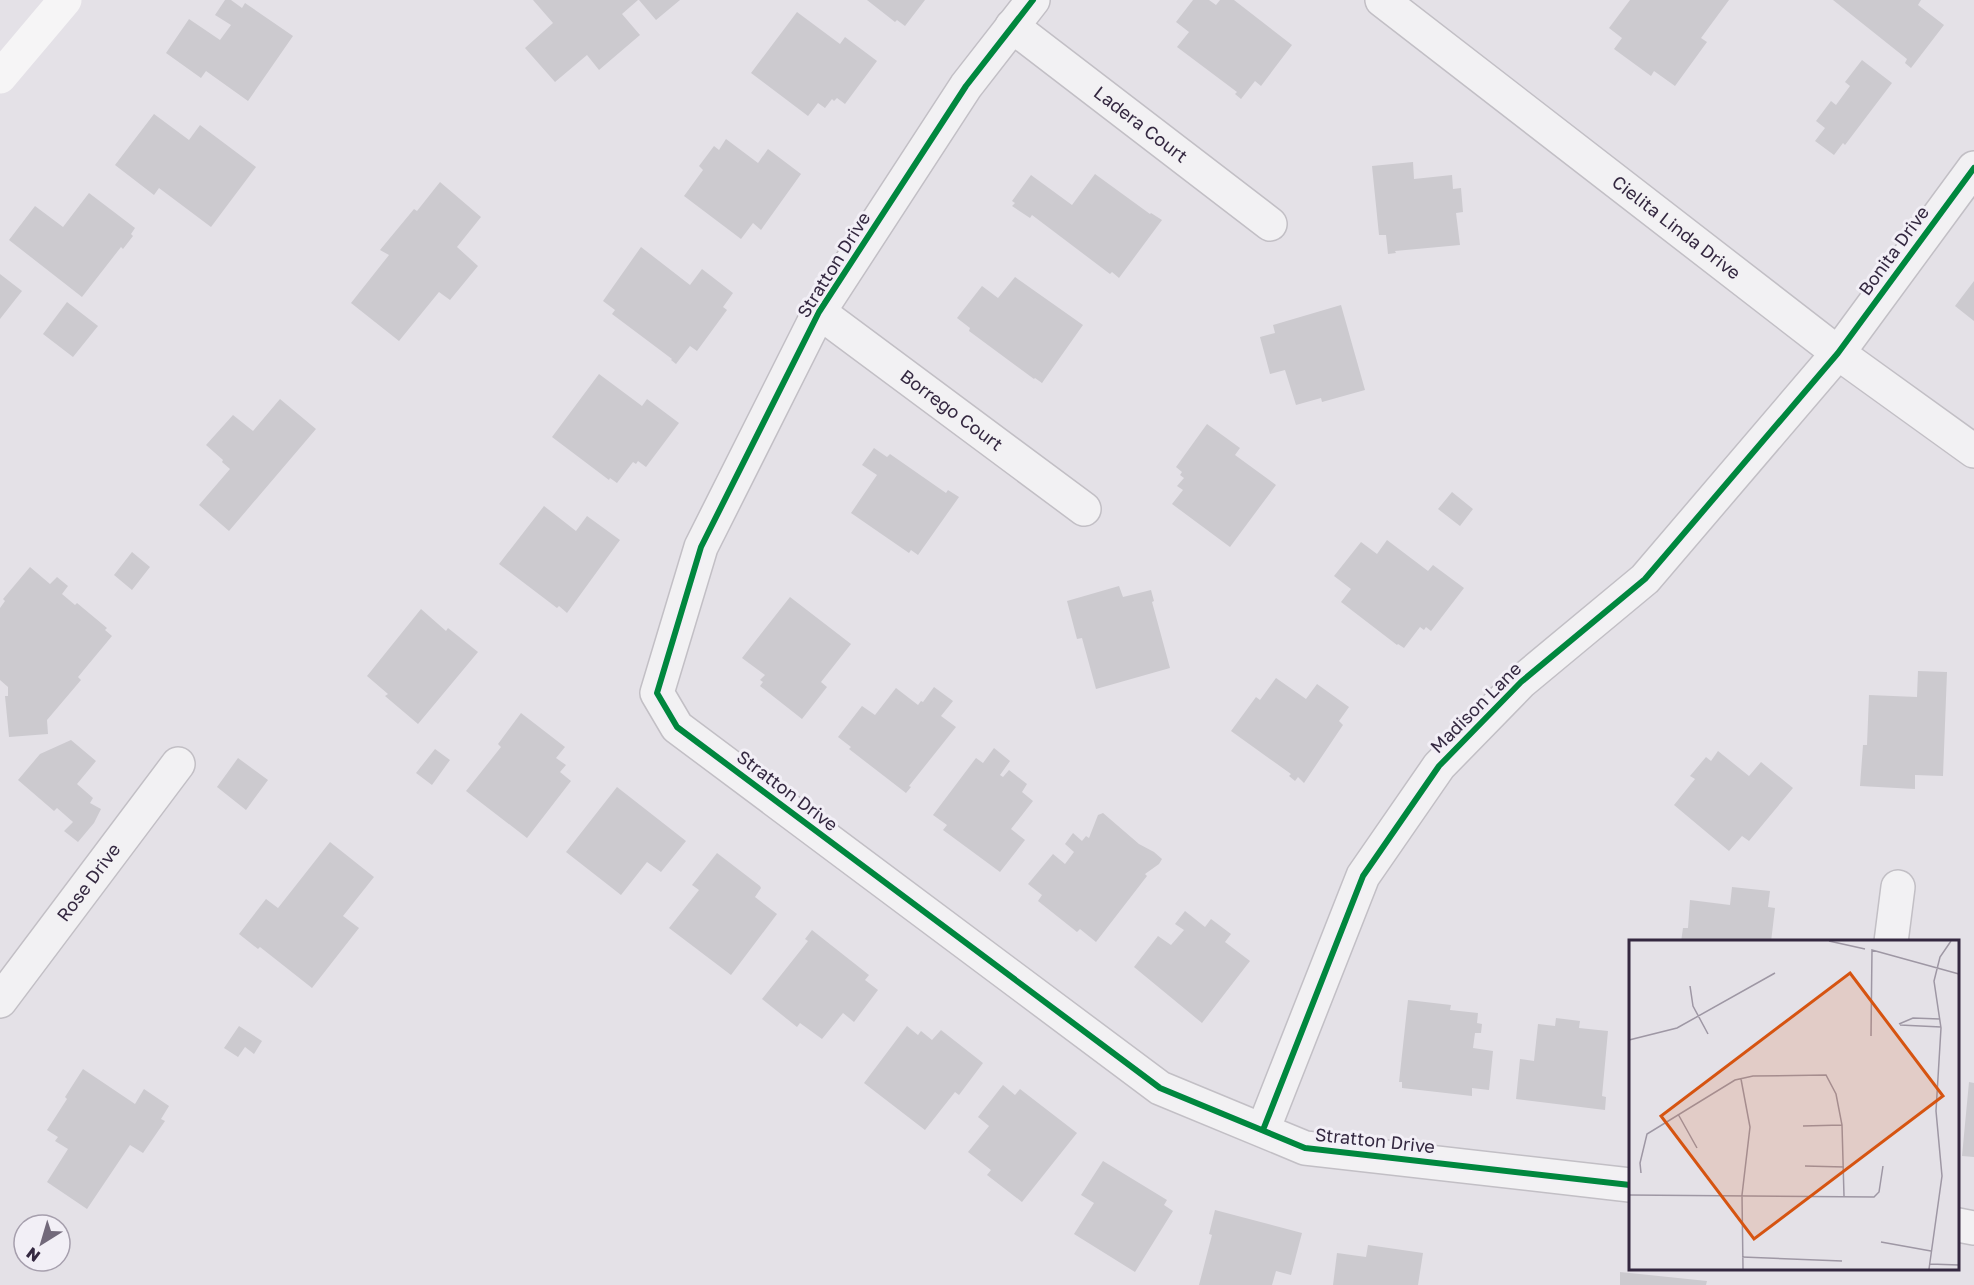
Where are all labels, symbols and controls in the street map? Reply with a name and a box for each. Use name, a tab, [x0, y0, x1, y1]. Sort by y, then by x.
street label: Ladera Court	[1090, 81, 1192, 167]
street label: Cielita Linda Drive	[1608, 170, 1745, 284]
street label: Bonita Drive	[1853, 201, 1933, 299]
street label: Stratton Drive	[792, 208, 874, 321]
street label: Borrego Court	[896, 364, 1008, 455]
street label: Madison Lane	[1425, 657, 1525, 757]
street label: Stratton Drive	[733, 745, 842, 835]
street label: Rose Drive	[52, 839, 125, 925]
inset map	[1629, 940, 1959, 1270]
street label: Stratton Drive	[1314, 1123, 1436, 1157]
north arrow	[12, 1213, 72, 1273]
text: N	[22, 1243, 44, 1267]

